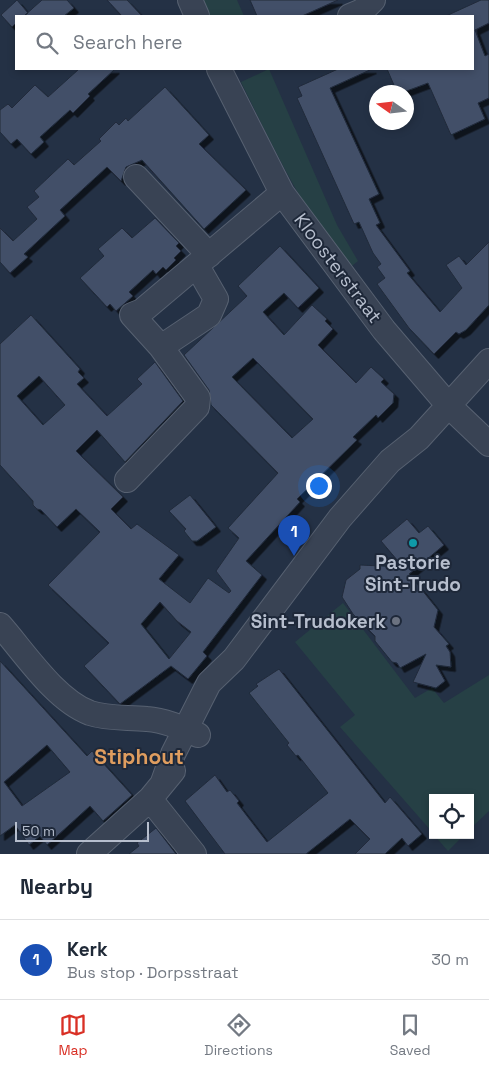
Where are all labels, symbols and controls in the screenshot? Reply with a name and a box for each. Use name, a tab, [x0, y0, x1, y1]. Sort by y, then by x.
search box	[15, 15, 474, 70]
icon: search	[33, 29, 61, 57]
text: Search here	[73, 30, 183, 55]
north arrow	[369, 85, 414, 130]
street label: Kloosterstraat	[288, 208, 388, 328]
your location	[306, 473, 332, 499]
pin: 1	[278, 515, 310, 556]
marker: Pastorie Sint-Trudo	[407, 537, 419, 549]
place label: Pastorie Sint-Trudo	[365, 550, 461, 597]
place label: Sint-Trudokerk	[251, 609, 386, 634]
marker: Sint-Trudokerk	[390, 615, 402, 627]
district label: Stiphout	[94, 743, 184, 770]
map controls	[429, 794, 474, 839]
button: locate	[429, 794, 474, 839]
scale bar	[15, 819, 149, 842]
text: 50 m	[22, 822, 55, 840]
text: Nearby	[20, 873, 93, 900]
text: Kerk	[67, 937, 108, 962]
text: 1	[32, 949, 40, 970]
text: 30 m	[431, 949, 469, 970]
text: Bus stop · Dorpsstraat	[67, 962, 239, 983]
tab: Map	[58, 1011, 88, 1059]
tab: Directions	[204, 1011, 273, 1059]
tab: Saved	[390, 1011, 431, 1059]

